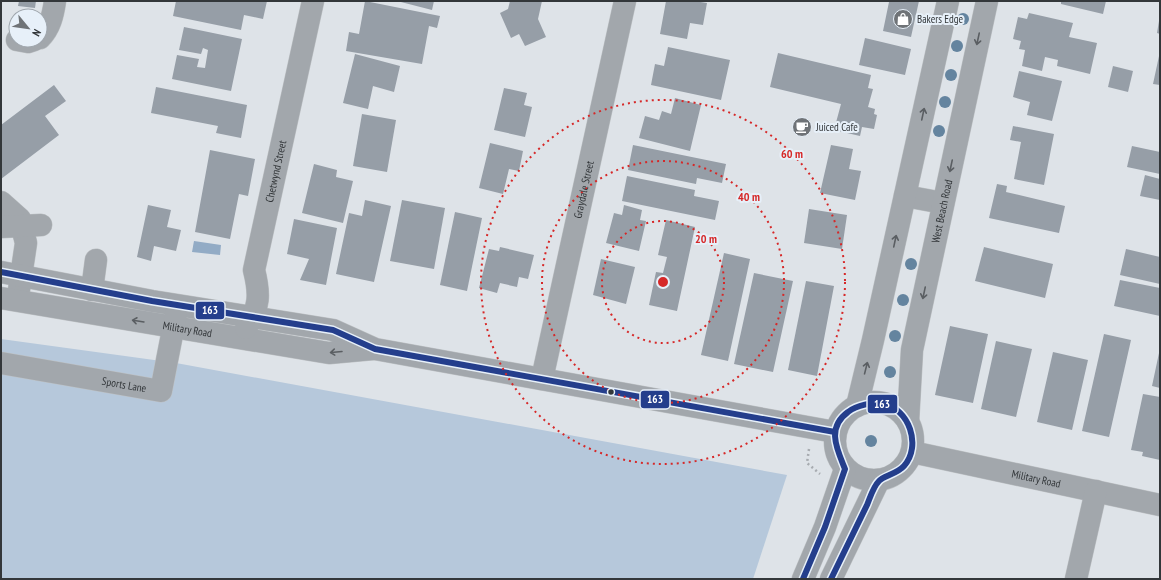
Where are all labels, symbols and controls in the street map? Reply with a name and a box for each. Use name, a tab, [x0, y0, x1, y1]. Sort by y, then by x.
north arrow	[8, 8, 48, 48]
shop icon: Bakers Edge	[892, 8, 914, 30]
place label: Bakers Edge	[917, 12, 964, 26]
text: N	[29, 27, 44, 39]
one-way arrow	[974, 32, 982, 45]
one-way arrow	[920, 108, 928, 121]
cafe icon: Juiced Cafe	[791, 116, 813, 138]
place label: Juiced Cafe	[815, 120, 858, 134]
street label: Chetwynd Street	[262, 139, 289, 204]
text: 60 m	[781, 146, 803, 161]
street label: Graydale Street	[571, 159, 597, 220]
one-way arrow	[947, 159, 955, 172]
street label: West Beach Road	[928, 178, 955, 244]
text: 40 m	[738, 189, 760, 204]
text: 20 m	[695, 231, 717, 246]
one-way arrow	[892, 235, 899, 248]
centre of rings	[656, 275, 670, 289]
one-way arrow	[919, 286, 927, 299]
line badge: 163	[195, 301, 225, 320]
text: 163	[202, 303, 218, 317]
one-way arrow	[132, 317, 145, 325]
street label: Military Road	[162, 318, 213, 340]
one-way arrow	[330, 349, 343, 356]
one-way arrow	[863, 362, 870, 375]
street label: Sports Lane	[101, 374, 148, 395]
unlabelled marker	[606, 387, 616, 397]
line badge: 163	[640, 390, 670, 409]
text: 163	[647, 392, 663, 406]
line badge: 163	[867, 394, 898, 414]
text: 163	[874, 397, 890, 411]
street label: Military Road	[1010, 466, 1062, 491]

